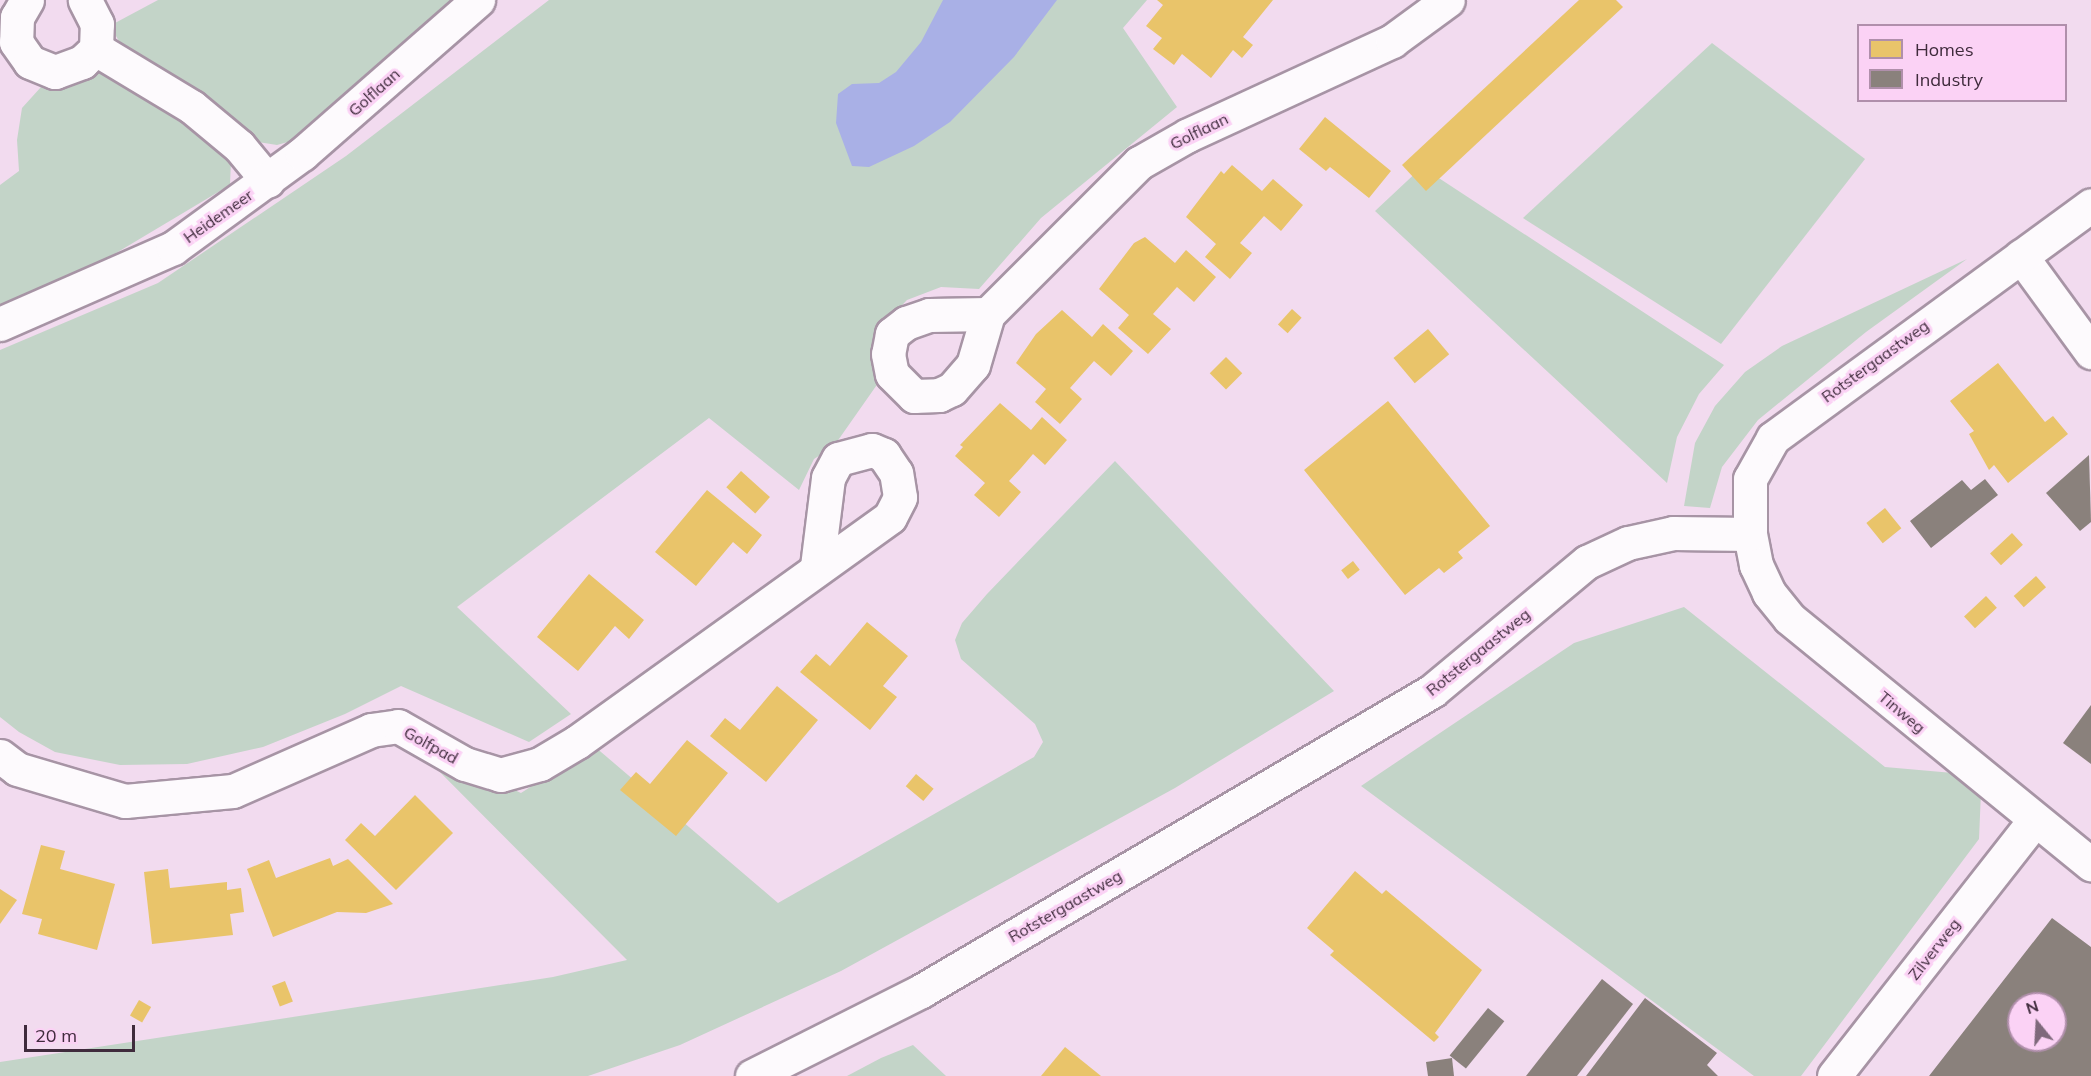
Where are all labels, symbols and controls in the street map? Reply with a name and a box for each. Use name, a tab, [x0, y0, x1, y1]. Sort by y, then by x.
legend	[1857, 24, 2067, 102]
text: Homes	[1915, 38, 1974, 61]
street label: Golflaan	[344, 64, 404, 120]
text: Industry	[1915, 68, 1983, 91]
street label: Golflaan	[1167, 109, 1231, 153]
street label: Heidemeer	[180, 185, 256, 247]
street label: Rotstergaastweg	[1818, 316, 1932, 406]
street label: Rotstergaastweg	[1422, 604, 1534, 700]
street label: Tinweg	[1875, 687, 1929, 737]
street label: Golfpad	[401, 722, 461, 768]
street label: Rotstergaastweg	[1005, 866, 1125, 946]
street label: Zilverweg	[1904, 914, 1964, 984]
north arrow	[2007, 992, 2067, 1052]
text: N	[2023, 995, 2041, 1018]
scale bar	[27, 1013, 138, 1051]
text: 20 m	[35, 1024, 77, 1047]

